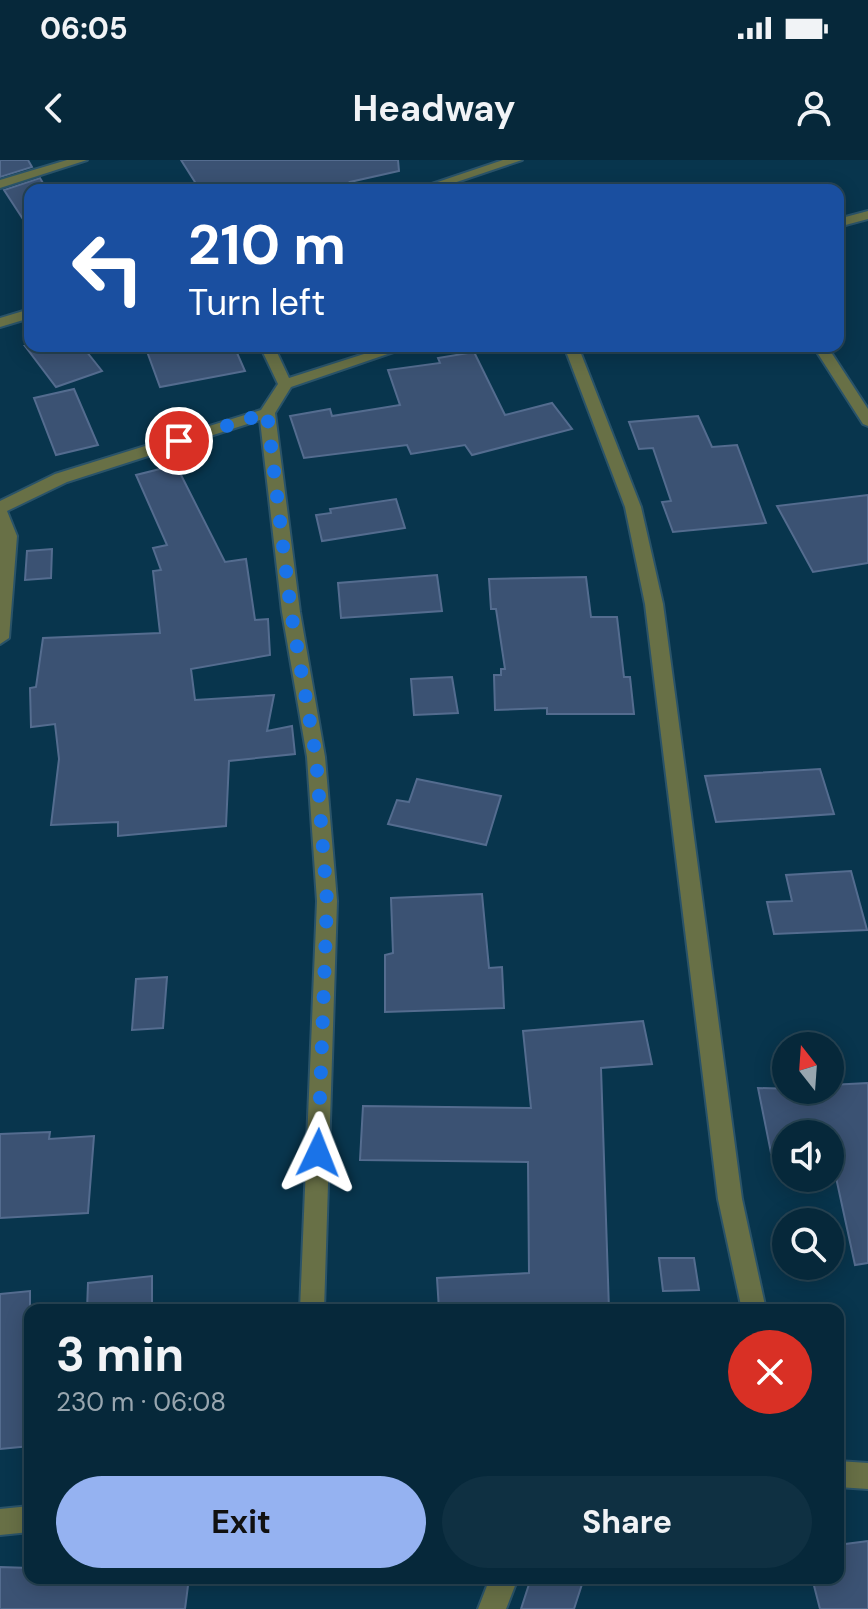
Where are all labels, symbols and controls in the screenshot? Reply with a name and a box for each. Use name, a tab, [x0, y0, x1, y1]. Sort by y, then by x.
text: 06:05	[40, 9, 128, 48]
text: Headway	[353, 85, 515, 132]
icon: back	[32, 86, 76, 130]
icon: person	[792, 86, 836, 130]
text: 210 m	[188, 208, 346, 281]
icon: left	[56, 216, 160, 320]
text: Turn left	[188, 279, 325, 326]
pin	[145, 407, 213, 475]
icon: arrive	[157, 419, 201, 463]
north arrow	[772, 1032, 844, 1104]
map controls	[772, 1032, 844, 1280]
position arrow	[276, 1111, 360, 1195]
button: sound	[772, 1120, 844, 1192]
button: search	[772, 1208, 844, 1280]
text: 3 min	[56, 1323, 184, 1386]
button: close	[728, 1330, 812, 1414]
text: 230 m · 06:08	[56, 1385, 226, 1419]
button: Exit	[56, 1476, 426, 1568]
button: Share	[442, 1476, 812, 1568]

